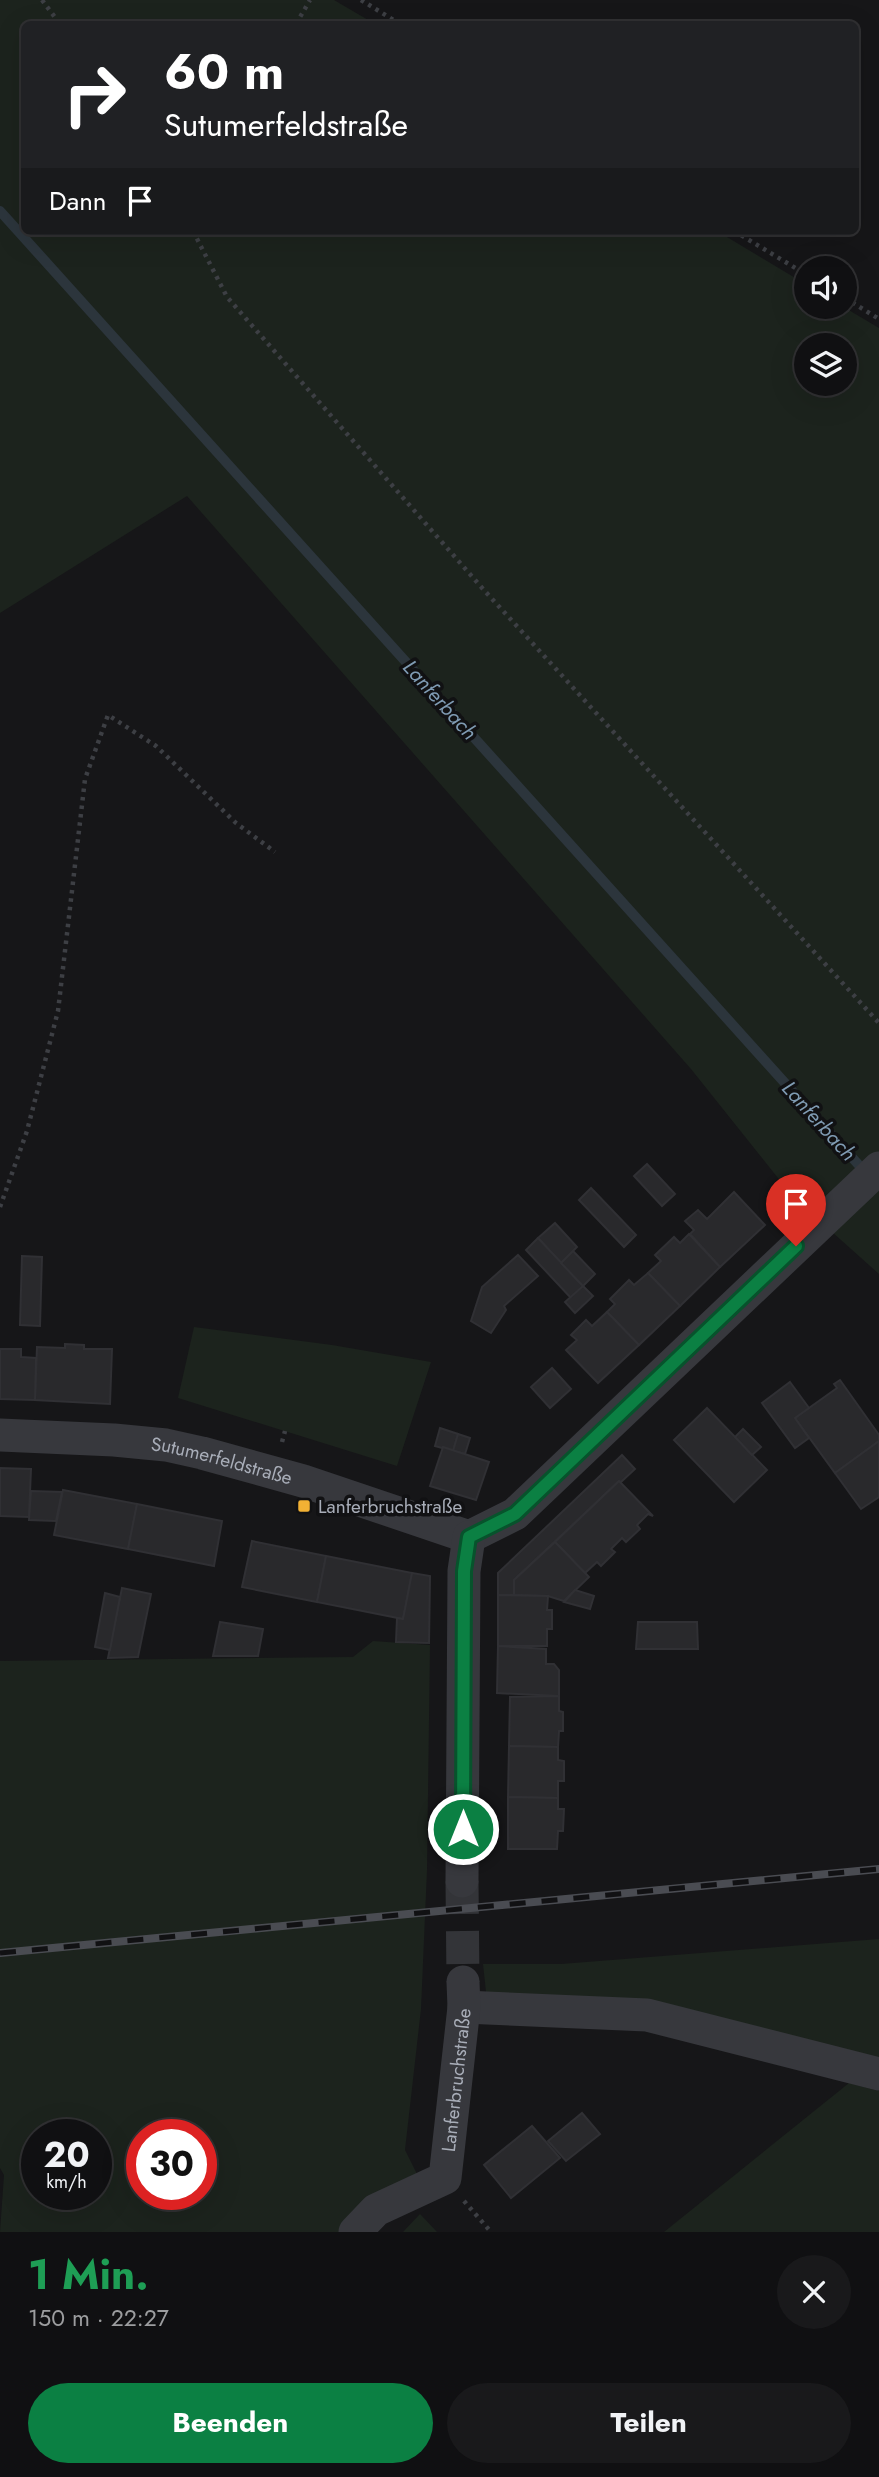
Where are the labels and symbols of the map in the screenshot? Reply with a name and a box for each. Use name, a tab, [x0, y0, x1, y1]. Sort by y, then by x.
water label: Lanferbach	[396, 653, 484, 747]
water label: Lanferbach	[775, 1074, 863, 1168]
pin	[766, 1174, 826, 1246]
street label: Sutumerfeldstraße	[150, 1431, 296, 1491]
place label: Lanferbruchstraße	[318, 1493, 462, 1520]
marker: Lanferbruchstraße	[296, 1498, 312, 1514]
position arrow	[426, 1792, 500, 1866]
street label: Lanferbruchstraße	[435, 2007, 478, 2153]
speed limit sign: 30	[126, 2119, 217, 2210]

